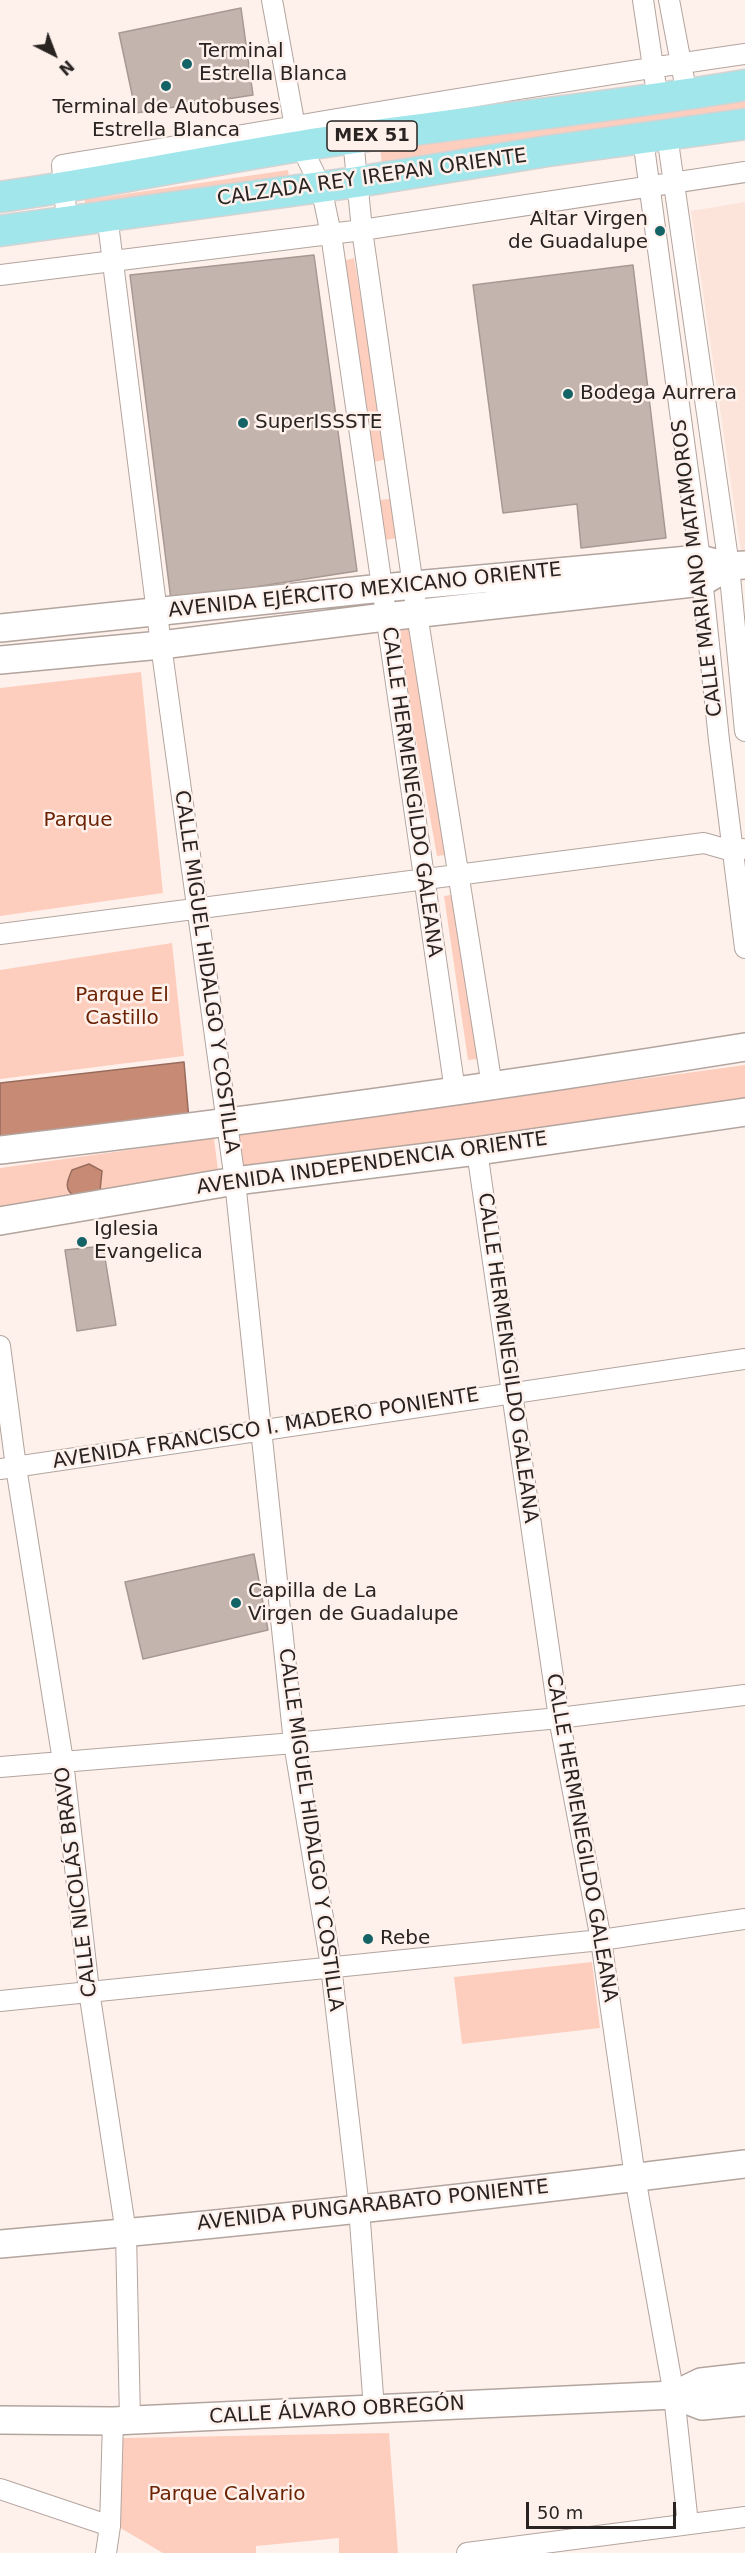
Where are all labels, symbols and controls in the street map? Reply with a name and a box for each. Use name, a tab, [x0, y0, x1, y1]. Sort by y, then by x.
north arrow	[24, 24, 84, 84]
place label: Terminal Estrella Blanca	[199, 40, 347, 87]
text: N	[55, 56, 78, 79]
marker: Terminal Estrella Blanca	[180, 57, 194, 71]
marker: Terminal de Autobuses Estrella Blanca	[159, 79, 173, 93]
place label: Terminal de Autobuses Estrella Blanca	[52, 96, 280, 143]
road number: MEX 51	[327, 121, 417, 151]
street label: CALZADA REY IREPAN ORIENTE	[216, 144, 528, 212]
place label: Altar Virgen de Guadalupe	[508, 208, 648, 255]
marker: Altar Virgen de Guadalupe	[653, 224, 667, 238]
place label: Bodega Aurrera	[580, 382, 737, 406]
marker: Bodega Aurrera	[561, 387, 575, 401]
place label: SuperISSSTE	[255, 411, 382, 435]
marker: SuperISSSTE	[236, 416, 250, 430]
street label: CALLE MARIANO MATAMOROS	[668, 418, 728, 718]
street label: AVENIDA EJÉRCITO MEXICANO ORIENTE	[167, 558, 563, 624]
street label: CALLE HERMENEGILDO GALEANA	[376, 625, 446, 959]
street label: CALLE MIGUEL HIDALGO Y COSTILLA	[169, 789, 243, 1155]
park label: Parque	[44, 809, 112, 833]
park label: Parque El Castillo	[75, 984, 169, 1031]
street label: AVENIDA INDEPENDENCIA ORIENTE	[195, 1127, 549, 1201]
street label: CALLE HERMENEGILDO GALEANA	[472, 1191, 542, 1525]
place label: Iglesia Evangelica	[94, 1218, 203, 1265]
marker: Iglesia Evangelica	[75, 1235, 89, 1249]
street label: AVENIDA FRANCISCO I. MADERO PONIENTE	[51, 1383, 481, 1475]
place label: Capilla de La Virgen de Guadalupe	[248, 1580, 459, 1627]
marker: Capilla de La Virgen de Guadalupe	[229, 1596, 243, 1610]
street label: CALLE MIGUEL HIDALGO Y COSTILLA	[273, 1647, 347, 2013]
street label: CALLE HERMENEGILDO GALEANA	[540, 1672, 622, 2004]
street label: CALLE NICOLÁS BRAVO	[51, 1765, 103, 1999]
place label: Rebe	[380, 1927, 430, 1951]
marker: Rebe	[361, 1932, 375, 1946]
street label: AVENIDA PUNGARABATO PONIENTE	[196, 2176, 550, 2236]
street label: CALLE ÁLVARO OBREGÓN	[209, 2392, 465, 2430]
park label: Parque Calvario	[148, 2483, 306, 2507]
scale bar	[529, 2490, 679, 2528]
text: 50 m	[537, 2502, 583, 2523]

